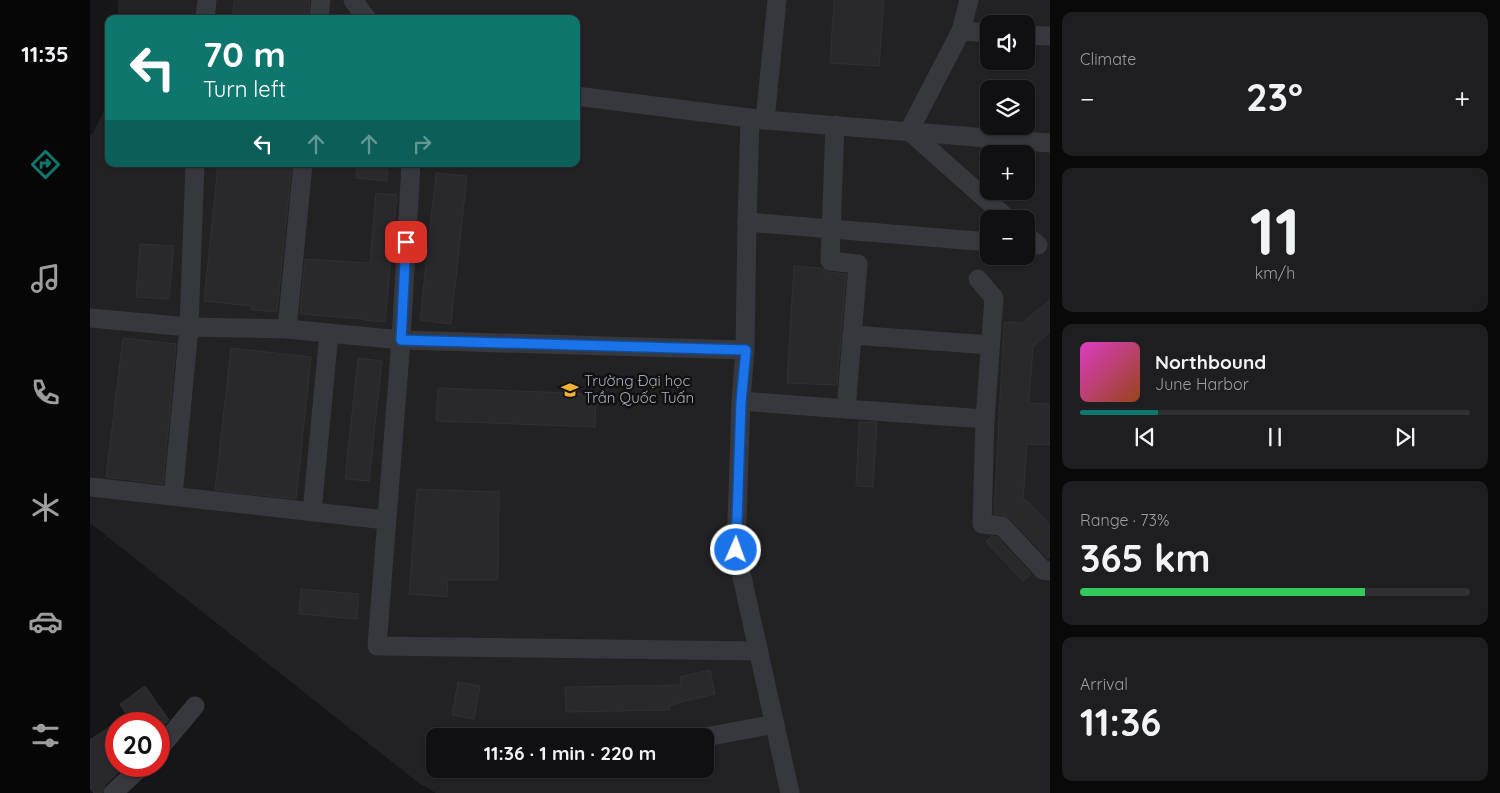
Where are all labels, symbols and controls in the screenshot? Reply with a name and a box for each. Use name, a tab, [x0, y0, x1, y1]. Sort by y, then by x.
map controls	[980, 15, 1035, 265]
button: sound	[980, 15, 1035, 70]
text: 70 m	[203, 32, 286, 76]
icon: left	[120, 35, 185, 100]
text: 11:35	[21, 40, 69, 68]
text: Climate	[1080, 49, 1136, 69]
text: 23°	[1246, 73, 1303, 121]
text: Turn left	[203, 75, 286, 103]
button: layers	[980, 80, 1035, 135]
text: −	[1080, 81, 1095, 116]
text: +	[1454, 81, 1470, 116]
icon: left	[249, 130, 277, 158]
icon: ahead	[302, 130, 330, 158]
icon: ahead	[355, 130, 383, 158]
icon: right	[408, 130, 436, 158]
button: +	[980, 145, 1035, 200]
icon: directions	[28, 147, 63, 182]
text: 11	[1250, 190, 1300, 271]
button: −	[980, 210, 1035, 265]
pin	[385, 221, 427, 263]
icon: arrive	[392, 228, 420, 256]
icon: music	[28, 261, 63, 296]
text: km/h	[1255, 263, 1295, 283]
text: Northbound	[1155, 350, 1266, 374]
place label: Trường Đại học Trần Quốc Tuấn	[584, 371, 694, 407]
text: June Harbor	[1155, 374, 1249, 394]
icon: phone	[28, 375, 63, 410]
school or university icon: Trường Đại học Trần Quốc Tuấn	[560, 380, 580, 400]
icon: previous	[1131, 423, 1159, 451]
icon: pause	[1261, 423, 1289, 451]
icon: next	[1391, 423, 1419, 451]
icon: climate	[28, 490, 63, 525]
text: Range · 73%	[1080, 510, 1169, 530]
position arrow	[709, 523, 761, 575]
text: 365 km	[1080, 534, 1211, 582]
icon: car	[28, 604, 63, 639]
text: Arrival	[1080, 674, 1128, 694]
text: 11:36	[1080, 698, 1161, 746]
speed limit sign: 20	[105, 712, 170, 777]
icon: filters	[28, 718, 63, 753]
text: 11:36 · 1 min · 220 m	[484, 741, 656, 765]

